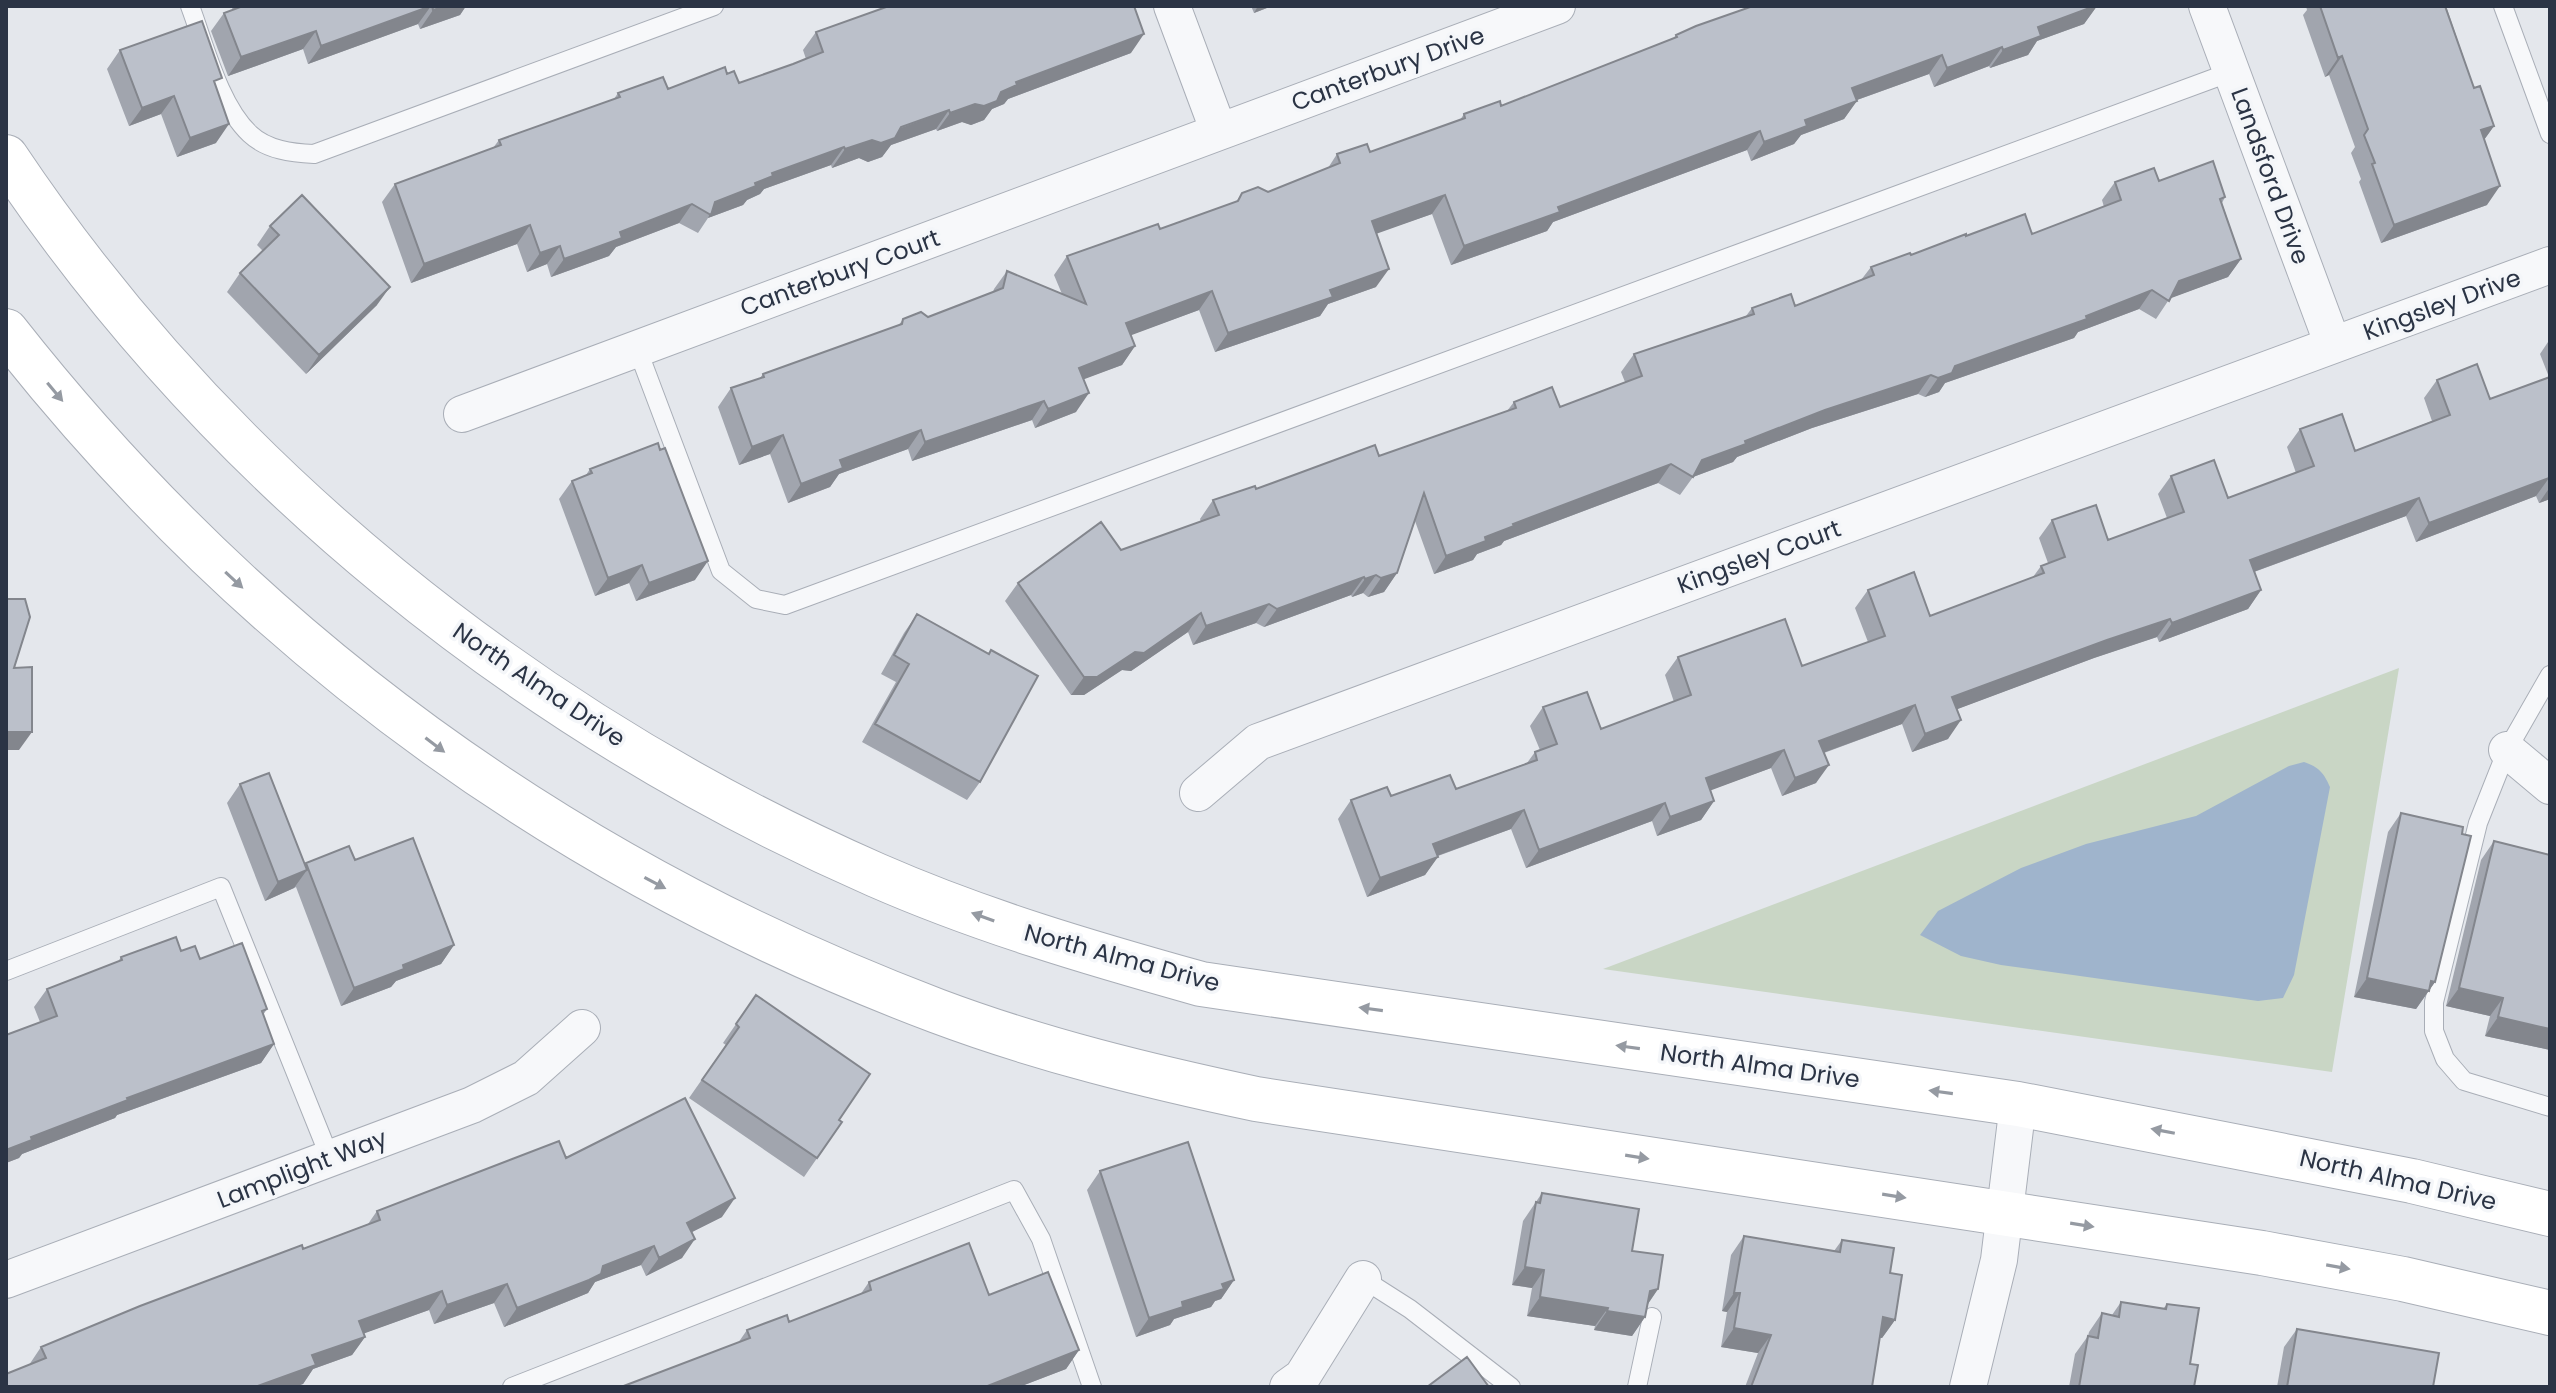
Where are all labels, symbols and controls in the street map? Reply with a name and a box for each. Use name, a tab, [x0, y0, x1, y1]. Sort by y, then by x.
street label: Canterbury Drive	[1287, 18, 1489, 119]
street label: Landsford Drive	[2223, 83, 2318, 269]
street label: Canterbury Court	[735, 221, 944, 324]
street label: Kingsley Drive	[2359, 261, 2525, 348]
one-way arrow	[46, 381, 63, 401]
street label: Kingsley Court	[1672, 512, 1845, 601]
one-way arrow	[224, 570, 243, 588]
street label: North Alma Drive	[447, 615, 632, 755]
one-way arrow	[424, 736, 445, 752]
one-way arrow	[643, 876, 666, 889]
one-way arrow	[971, 911, 995, 923]
street label: North Alma Drive	[1021, 916, 1224, 1000]
one-way arrow	[1358, 1002, 1383, 1015]
street label: North Alma Drive	[1658, 1035, 1862, 1096]
one-way arrow	[1615, 1040, 1640, 1053]
one-way arrow	[1928, 1086, 1953, 1098]
street label: Lamplight Way	[212, 1121, 392, 1216]
one-way arrow	[2150, 1124, 2175, 1136]
street label: North Alma Drive	[2296, 1141, 2500, 1218]
one-way arrow	[1625, 1152, 1650, 1164]
one-way arrow	[1882, 1190, 1907, 1203]
one-way arrow	[2069, 1219, 2094, 1232]
one-way arrow	[2326, 1262, 2351, 1274]

